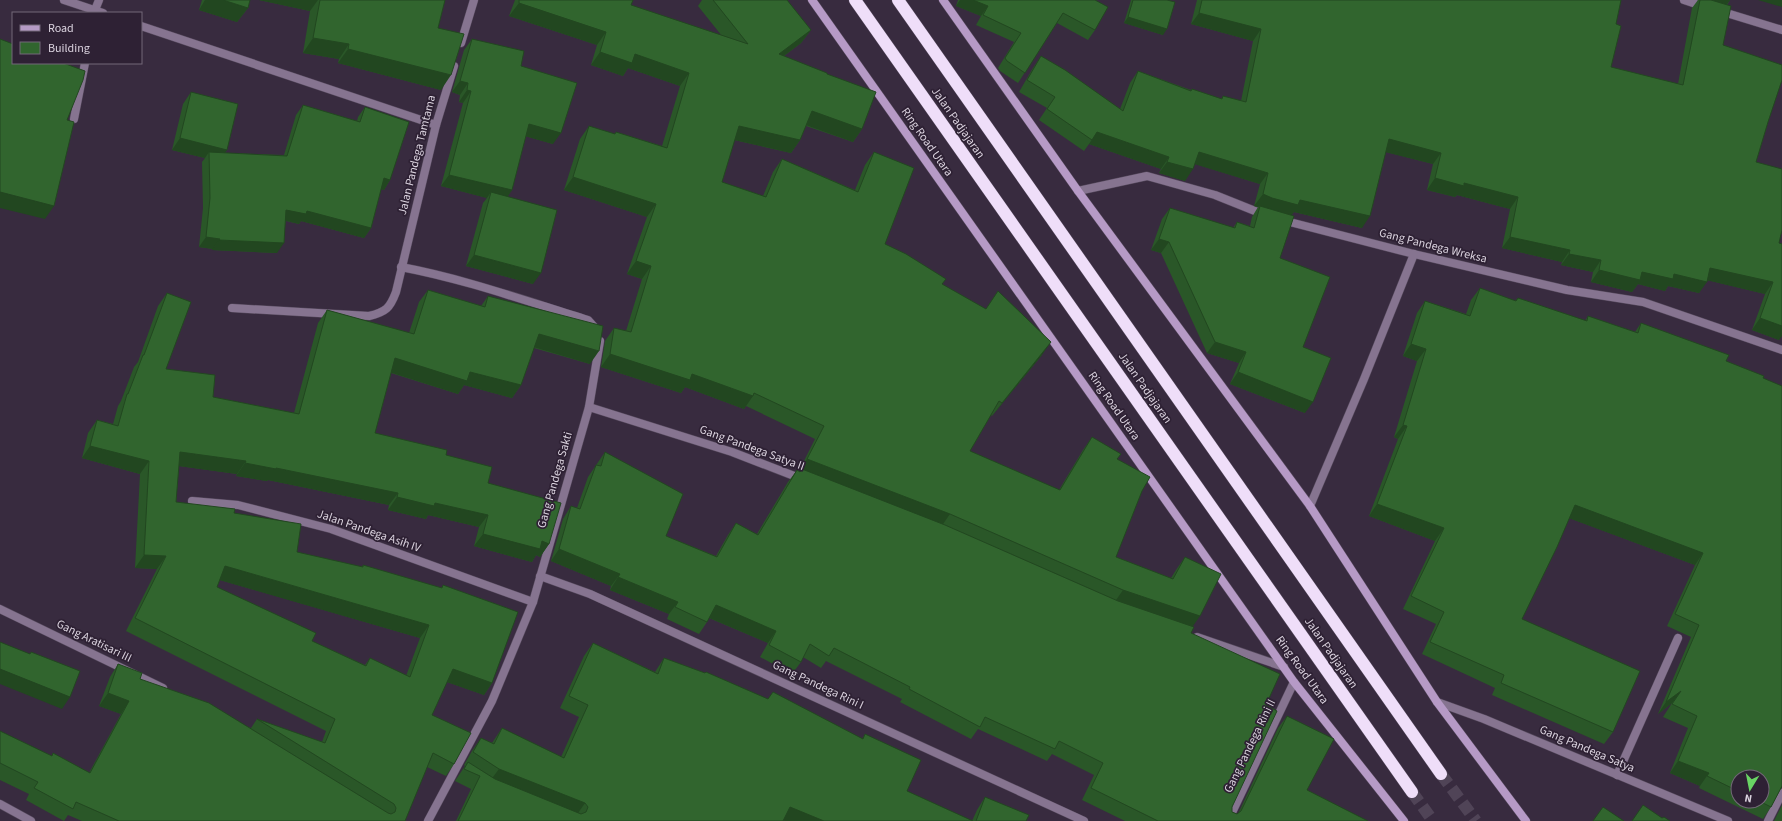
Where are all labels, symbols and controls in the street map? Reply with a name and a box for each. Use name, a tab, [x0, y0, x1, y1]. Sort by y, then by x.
legend	[12, 12, 142, 64]
text: Road	[48, 20, 74, 37]
text: Building	[48, 40, 90, 57]
street label: Jalan Padjajaran	[927, 84, 989, 162]
street label: Jalan Pandega Tamtama	[394, 93, 440, 217]
street label: Ring Road Utara	[897, 104, 957, 180]
street label: Gang Pandega Wreksa	[1377, 224, 1489, 268]
street label: Jalan Padjajaran	[1114, 349, 1176, 427]
street label: Ring Road Utara	[1084, 368, 1144, 444]
street label: Gang Pandega Satya II	[697, 421, 807, 475]
street label: Gang Pandega Sakti	[533, 430, 577, 530]
street label: Jalan Pandega Asih IV	[315, 505, 424, 557]
street label: Jalan Padjajaran	[1300, 614, 1362, 692]
street label: Gang Aratisari III	[54, 615, 134, 667]
street label: Ring Road Utara	[1271, 632, 1333, 708]
street label: Gang Pandega Rini I	[770, 656, 866, 714]
street label: Gang Pandega Rini II	[1220, 696, 1280, 796]
street label: Gang Pandega Satya	[1537, 721, 1637, 777]
north arrow	[1730, 769, 1770, 809]
text: N	[1743, 790, 1753, 806]

